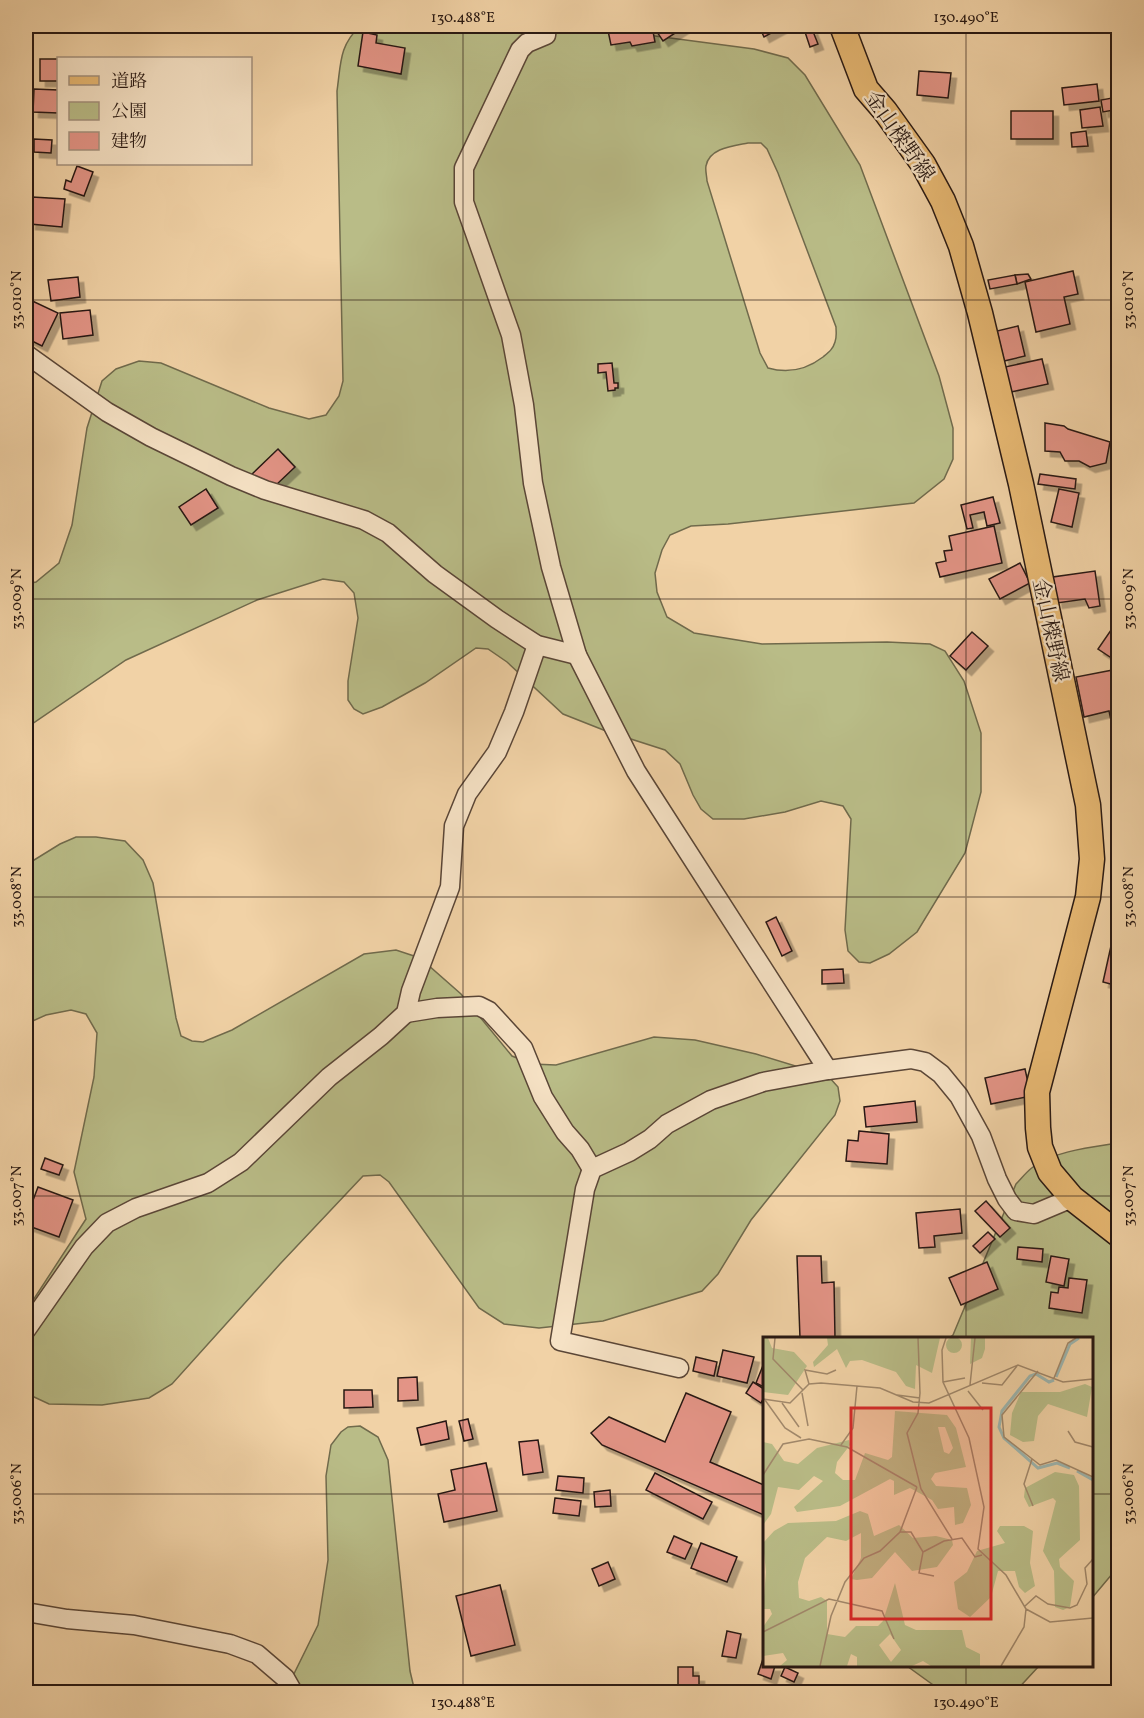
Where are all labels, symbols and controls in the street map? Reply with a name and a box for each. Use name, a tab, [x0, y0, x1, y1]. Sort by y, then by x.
text: 130.488°E	[431, 8, 495, 29]
text: 130.490°E	[933, 8, 999, 29]
legend	[57, 57, 252, 165]
text: 道路	[111, 70, 147, 95]
street label: 金山檪野線	[857, 86, 941, 188]
text: 公園	[111, 100, 147, 125]
text: 建物	[111, 130, 147, 155]
text: 33.010°N	[7, 270, 28, 330]
text: 33.010°N	[1119, 270, 1140, 330]
text: 33.009°N	[7, 568, 28, 630]
text: 33.009°N	[1119, 568, 1140, 630]
street label: 金山檪野線	[1024, 576, 1075, 685]
text: 33.008°N	[7, 866, 28, 928]
text: 33.008°N	[1119, 866, 1140, 928]
text: 33.007°N	[7, 1165, 28, 1227]
text: 33.007°N	[1119, 1165, 1140, 1227]
inset map	[763, 1337, 1093, 1667]
text: 33.006°N	[7, 1463, 28, 1525]
text: 33.006°N	[1119, 1463, 1140, 1525]
text: 130.488°E	[431, 1693, 495, 1714]
text: 130.490°E	[933, 1693, 999, 1714]

